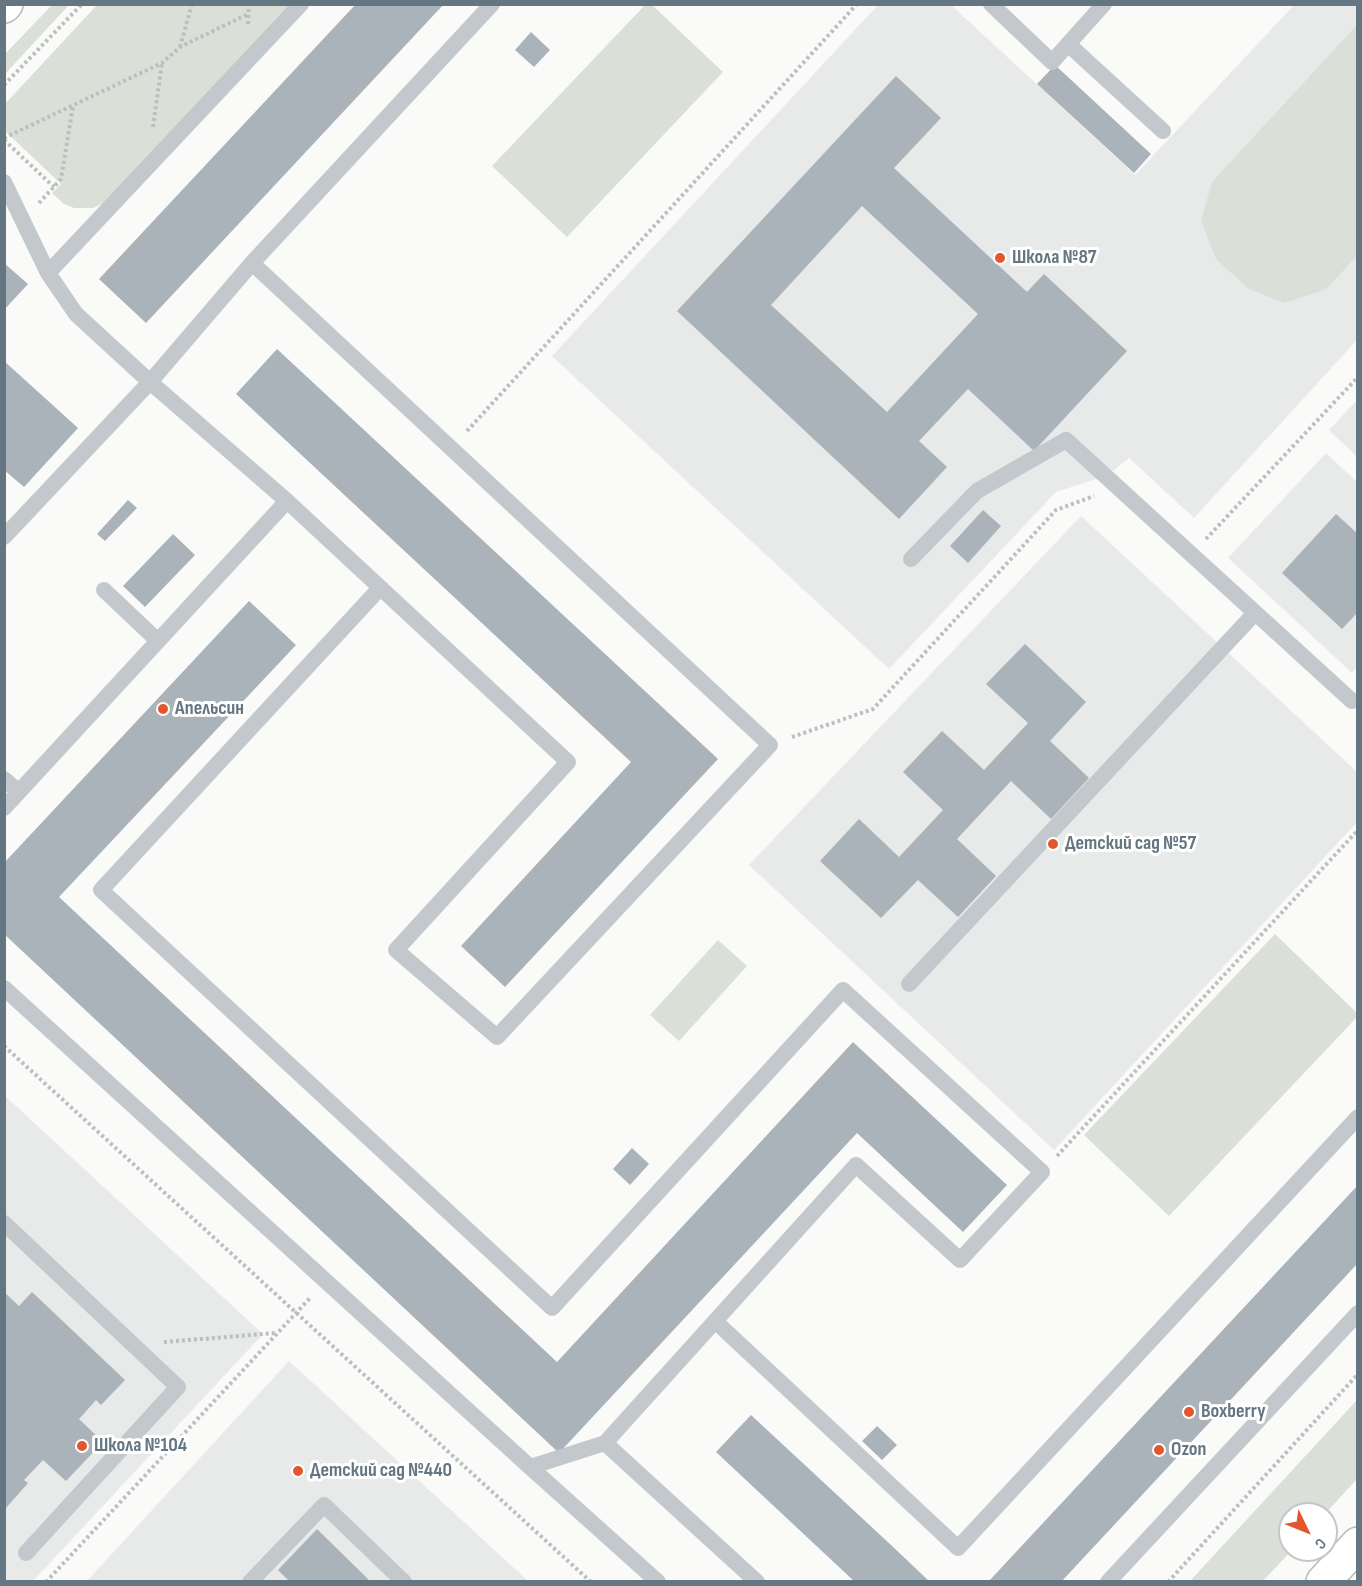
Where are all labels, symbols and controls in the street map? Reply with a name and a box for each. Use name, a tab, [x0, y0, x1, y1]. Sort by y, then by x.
place label: Школа №87	[1012, 246, 1097, 270]
marker: Школа №87	[993, 251, 1007, 265]
place label: Апельсин	[175, 697, 244, 721]
marker: Апельсин	[156, 702, 170, 716]
place label: Детский сад №57	[1065, 832, 1196, 856]
marker: Детский сад №57	[1046, 837, 1060, 851]
place label: Boxberry	[1201, 1400, 1265, 1424]
marker: Boxberry	[1182, 1405, 1196, 1419]
place label: Школа №104	[94, 1434, 187, 1458]
place label: Ozon	[1171, 1438, 1206, 1462]
marker: Школа №104	[75, 1439, 89, 1453]
marker: Ozon	[1152, 1443, 1166, 1457]
place label: Детский сад №440	[310, 1459, 452, 1483]
marker: Детский сад №440	[291, 1464, 305, 1478]
north arrow	[1278, 1502, 1338, 1562]
text: С	[1310, 1534, 1330, 1553]

